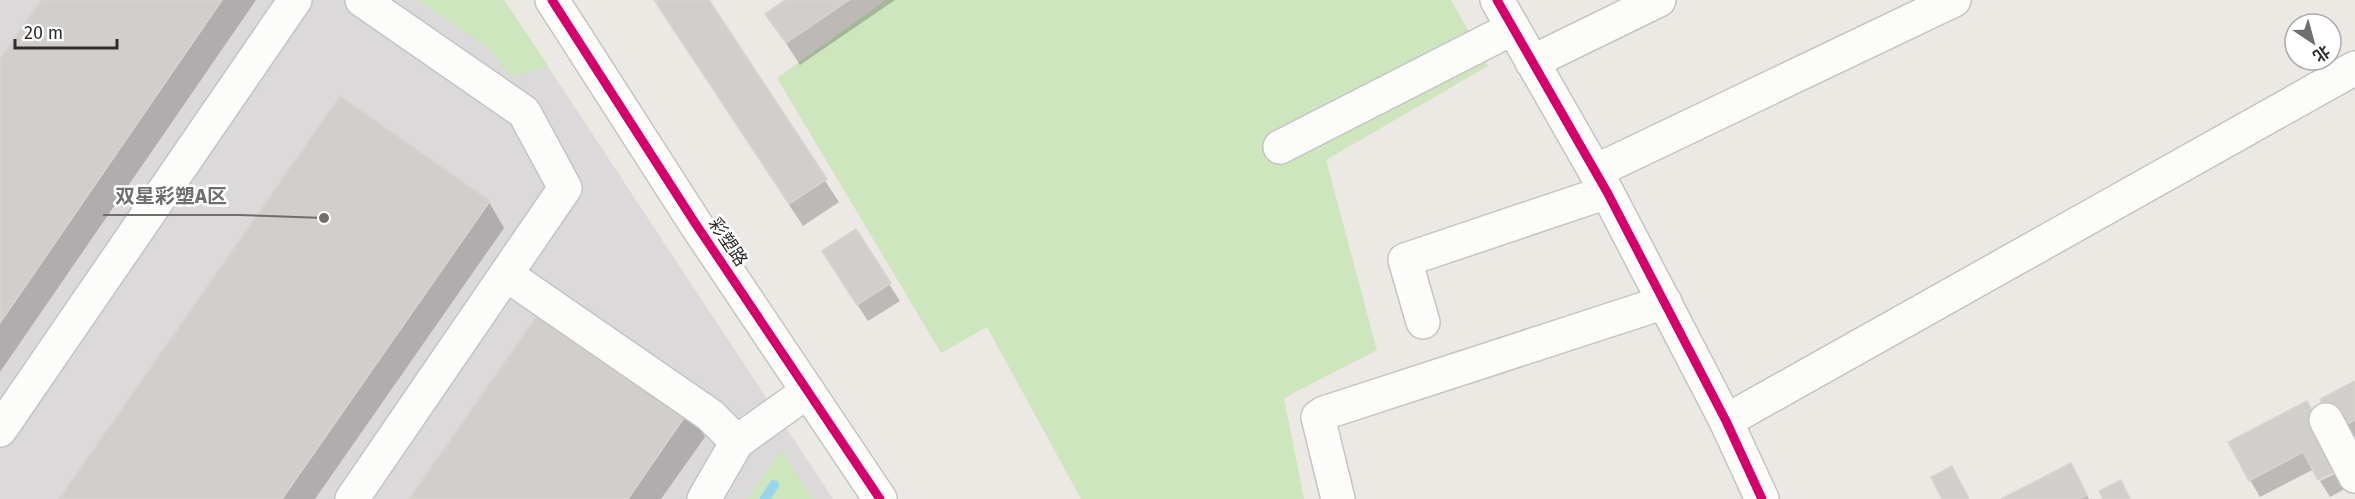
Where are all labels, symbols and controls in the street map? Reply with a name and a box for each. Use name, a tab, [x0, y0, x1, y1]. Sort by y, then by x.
scale bar	[15, 12, 117, 50]
north arrow	[2283, 12, 2343, 72]
text: 20 m	[24, 22, 63, 44]
text: 北	[2309, 41, 2334, 66]
callout: 双星彩塑A区	[103, 177, 239, 215]
text: 双星彩塑A区	[115, 184, 227, 208]
street label: 彩塑路	[704, 213, 752, 271]

